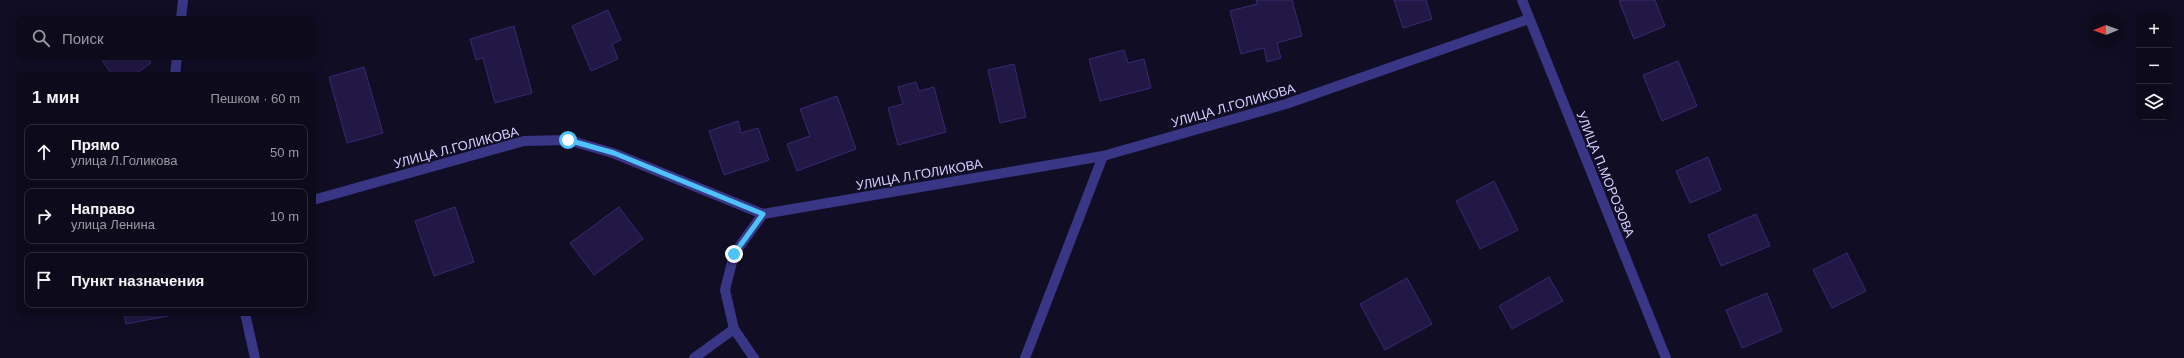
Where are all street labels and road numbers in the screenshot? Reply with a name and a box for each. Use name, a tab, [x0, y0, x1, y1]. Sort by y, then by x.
street label: УЛИЦА Л.ГОЛИКОВА	[1169, 80, 1297, 130]
street label: УЛИЦА П.МОРОЗОВА	[1573, 109, 1638, 240]
street label: УЛИЦА Л.ГОЛИКОВА	[392, 124, 520, 171]
street label: УЛИЦА Л.ГОЛИКОВА	[855, 156, 984, 193]

